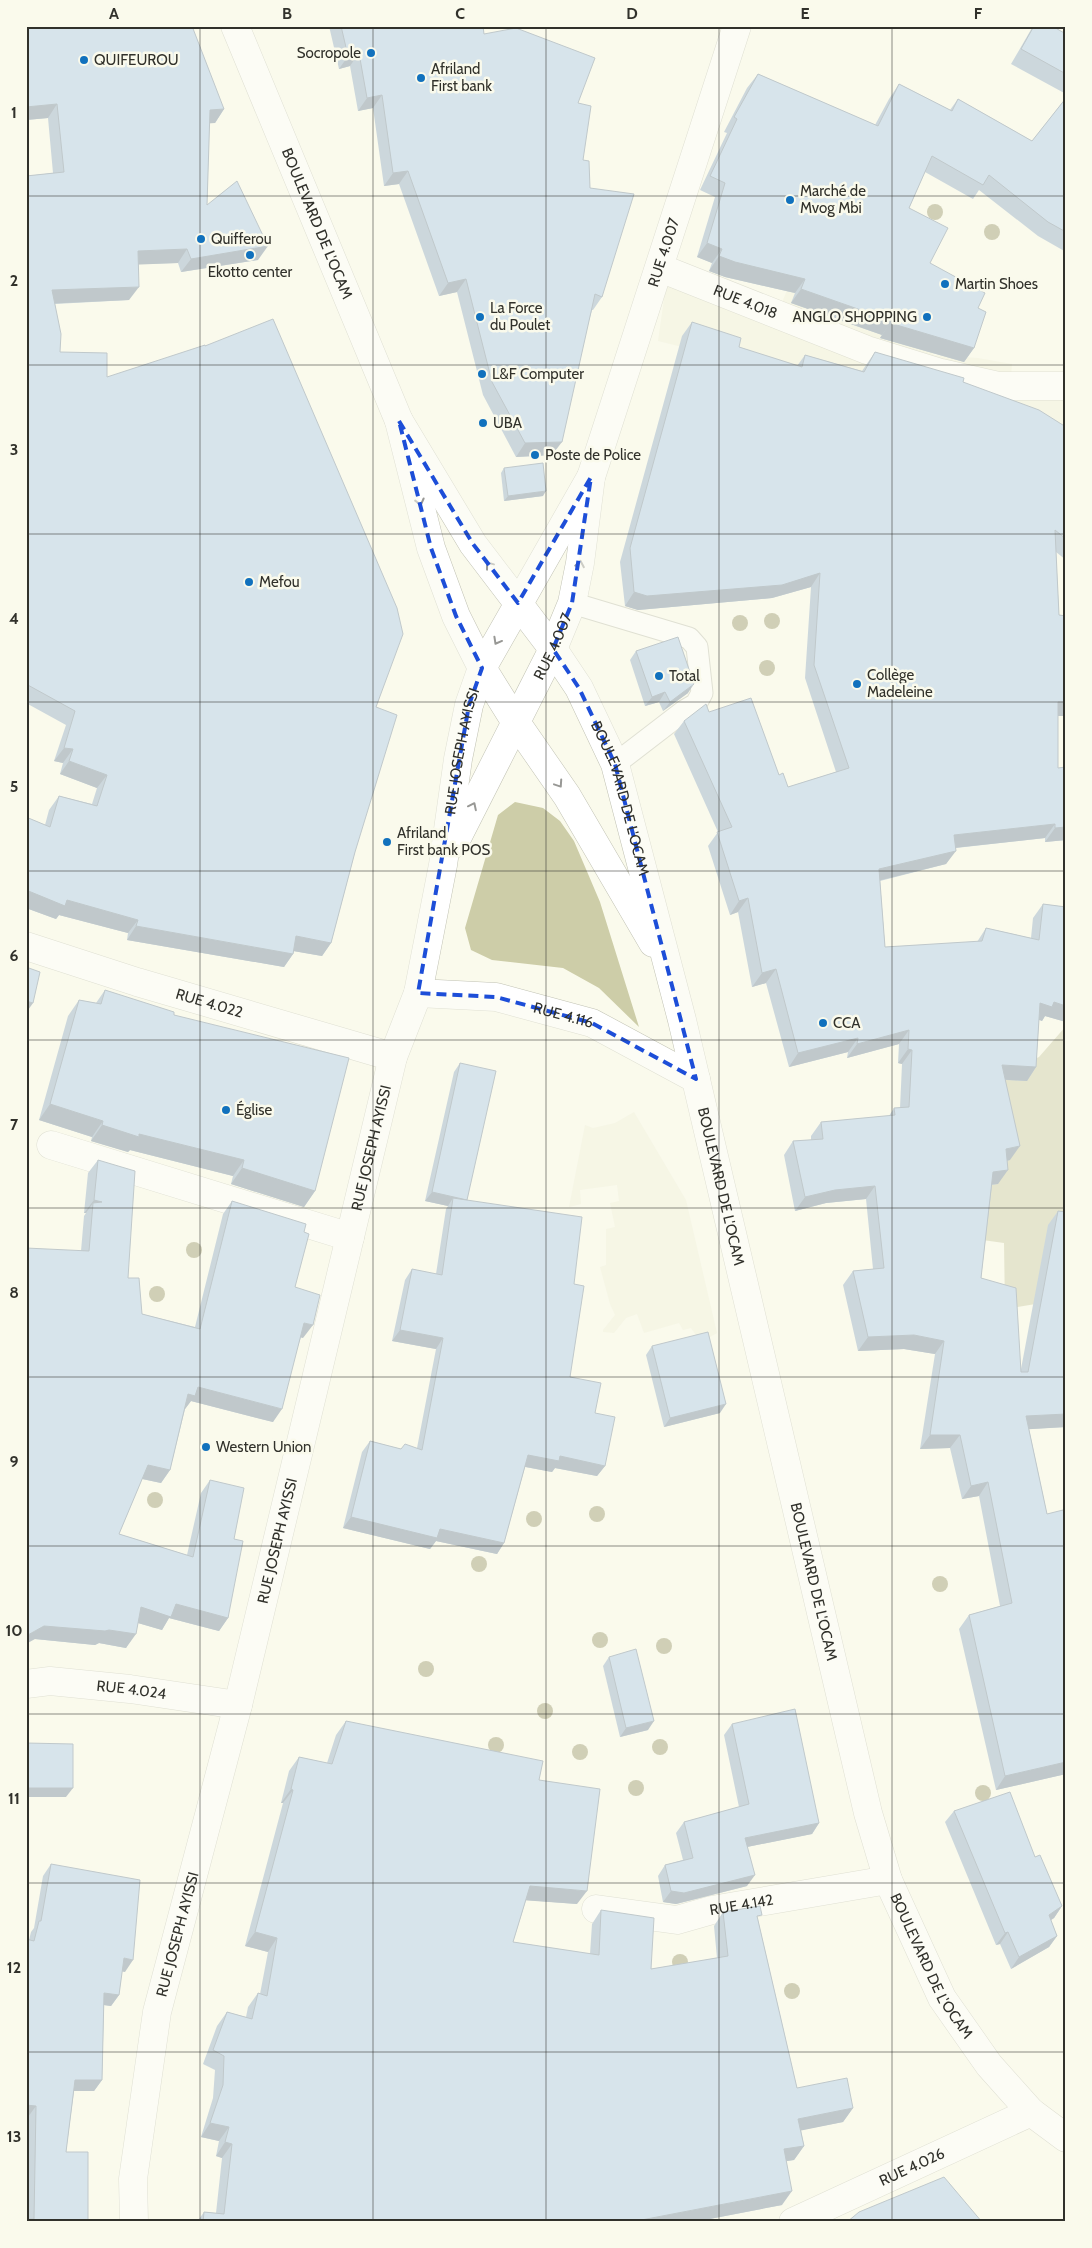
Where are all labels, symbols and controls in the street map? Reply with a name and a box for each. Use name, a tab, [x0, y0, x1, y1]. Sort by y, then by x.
text: A	[109, 4, 119, 23]
text: B	[282, 4, 292, 23]
text: C	[455, 4, 465, 23]
text: D	[626, 4, 638, 23]
text: E	[800, 4, 810, 23]
text: F	[974, 4, 983, 23]
place label: Socropole	[297, 44, 361, 62]
marker: Socropole	[365, 47, 377, 59]
place label: QUIFEUROU	[94, 51, 179, 69]
marker: QUIFEUROU	[78, 54, 90, 66]
place label: Afriland First bank	[431, 60, 492, 95]
marker: Afriland First bank	[415, 72, 427, 84]
text: 1	[11, 103, 17, 122]
street label: BOULEVARD DE L'OCAM	[278, 145, 356, 302]
place label: Marché de Mvog Mbi	[800, 182, 866, 217]
marker: Marché de Mvog Mbi	[784, 194, 796, 206]
street label: RUE 4.007	[644, 215, 683, 289]
place label: Quifferou	[211, 230, 272, 248]
marker: Quifferou	[195, 233, 207, 245]
marker: Ekotto center	[244, 249, 256, 261]
place label: Ekotto center	[208, 263, 293, 281]
text: 2	[10, 271, 18, 290]
place label: Martin Shoes	[955, 275, 1038, 293]
marker: Martin Shoes	[939, 278, 951, 290]
street label: RUE 4.018	[711, 281, 780, 323]
place label: La Force du Poulet	[490, 299, 550, 334]
place label: ANGLO SHOPPING	[793, 308, 917, 326]
marker: La Force du Poulet	[474, 311, 486, 323]
marker: ANGLO SHOPPING	[921, 311, 933, 323]
place label: L&F Computer	[492, 365, 584, 383]
marker: L&F Computer	[476, 368, 488, 380]
place label: UBA	[493, 414, 523, 432]
marker: UBA	[477, 417, 489, 429]
text: 3	[10, 440, 18, 459]
place label: Poste de Police	[545, 446, 641, 464]
marker: Poste de Police	[529, 449, 541, 461]
one-way arrow	[414, 497, 424, 506]
one-way arrow	[574, 560, 584, 568]
one-way arrow	[486, 561, 495, 571]
place label: Mefou	[259, 573, 300, 591]
marker: Mefou	[243, 576, 255, 588]
text: 4	[9, 609, 19, 628]
street label: RUE 4.007	[530, 610, 576, 683]
one-way arrow	[494, 635, 504, 644]
place label: Collège Madeleine	[867, 666, 933, 701]
place label: Total	[669, 667, 700, 685]
marker: Total	[653, 670, 665, 682]
marker: Collège Madeleine	[851, 678, 863, 690]
street label: RUE JOSEPH AYISSI	[441, 686, 483, 816]
street label: BOULEVARD DE L'OCAM	[587, 718, 653, 878]
text: 5	[10, 777, 18, 796]
one-way arrow	[553, 779, 562, 788]
one-way arrow	[467, 802, 477, 811]
place label: Afriland First bank POS	[397, 824, 490, 859]
marker: Afriland First bank POS	[381, 836, 393, 848]
text: 6	[10, 946, 19, 965]
street label: RUE 4.022	[174, 985, 245, 1022]
street label: RUE 4.116	[532, 999, 595, 1032]
place label: CCA	[833, 1014, 861, 1032]
marker: CCA	[817, 1017, 829, 1029]
street label: RUE JOSEPH AYISSI	[348, 1083, 395, 1213]
place label: Église	[236, 1100, 272, 1119]
marker: Église	[220, 1104, 232, 1116]
street label: BOULEVARD DE L'OCAM	[694, 1106, 748, 1267]
text: 7	[10, 1115, 19, 1134]
text: 8	[9, 1283, 19, 1302]
place label: Western Union	[216, 1438, 312, 1456]
marker: Western Union	[200, 1441, 212, 1453]
text: 9	[10, 1452, 19, 1471]
street label: RUE JOSEPH AYISSI	[254, 1476, 301, 1606]
street label: BOULEVARD DE L'OCAM	[786, 1501, 841, 1662]
text: 10	[5, 1621, 23, 1640]
street label: RUE 4.024	[96, 1677, 168, 1703]
text: 11	[8, 1789, 20, 1808]
street label: RUE JOSEPH AYISSI	[152, 1870, 203, 1999]
street label: BOULEVARD DE L'OCAM	[886, 1890, 977, 2042]
street label: RUE 4.142	[708, 1891, 775, 1919]
text: 12	[7, 1958, 21, 1977]
text: 13	[7, 2127, 21, 2146]
street label: RUE 4.026	[876, 2144, 947, 2190]

